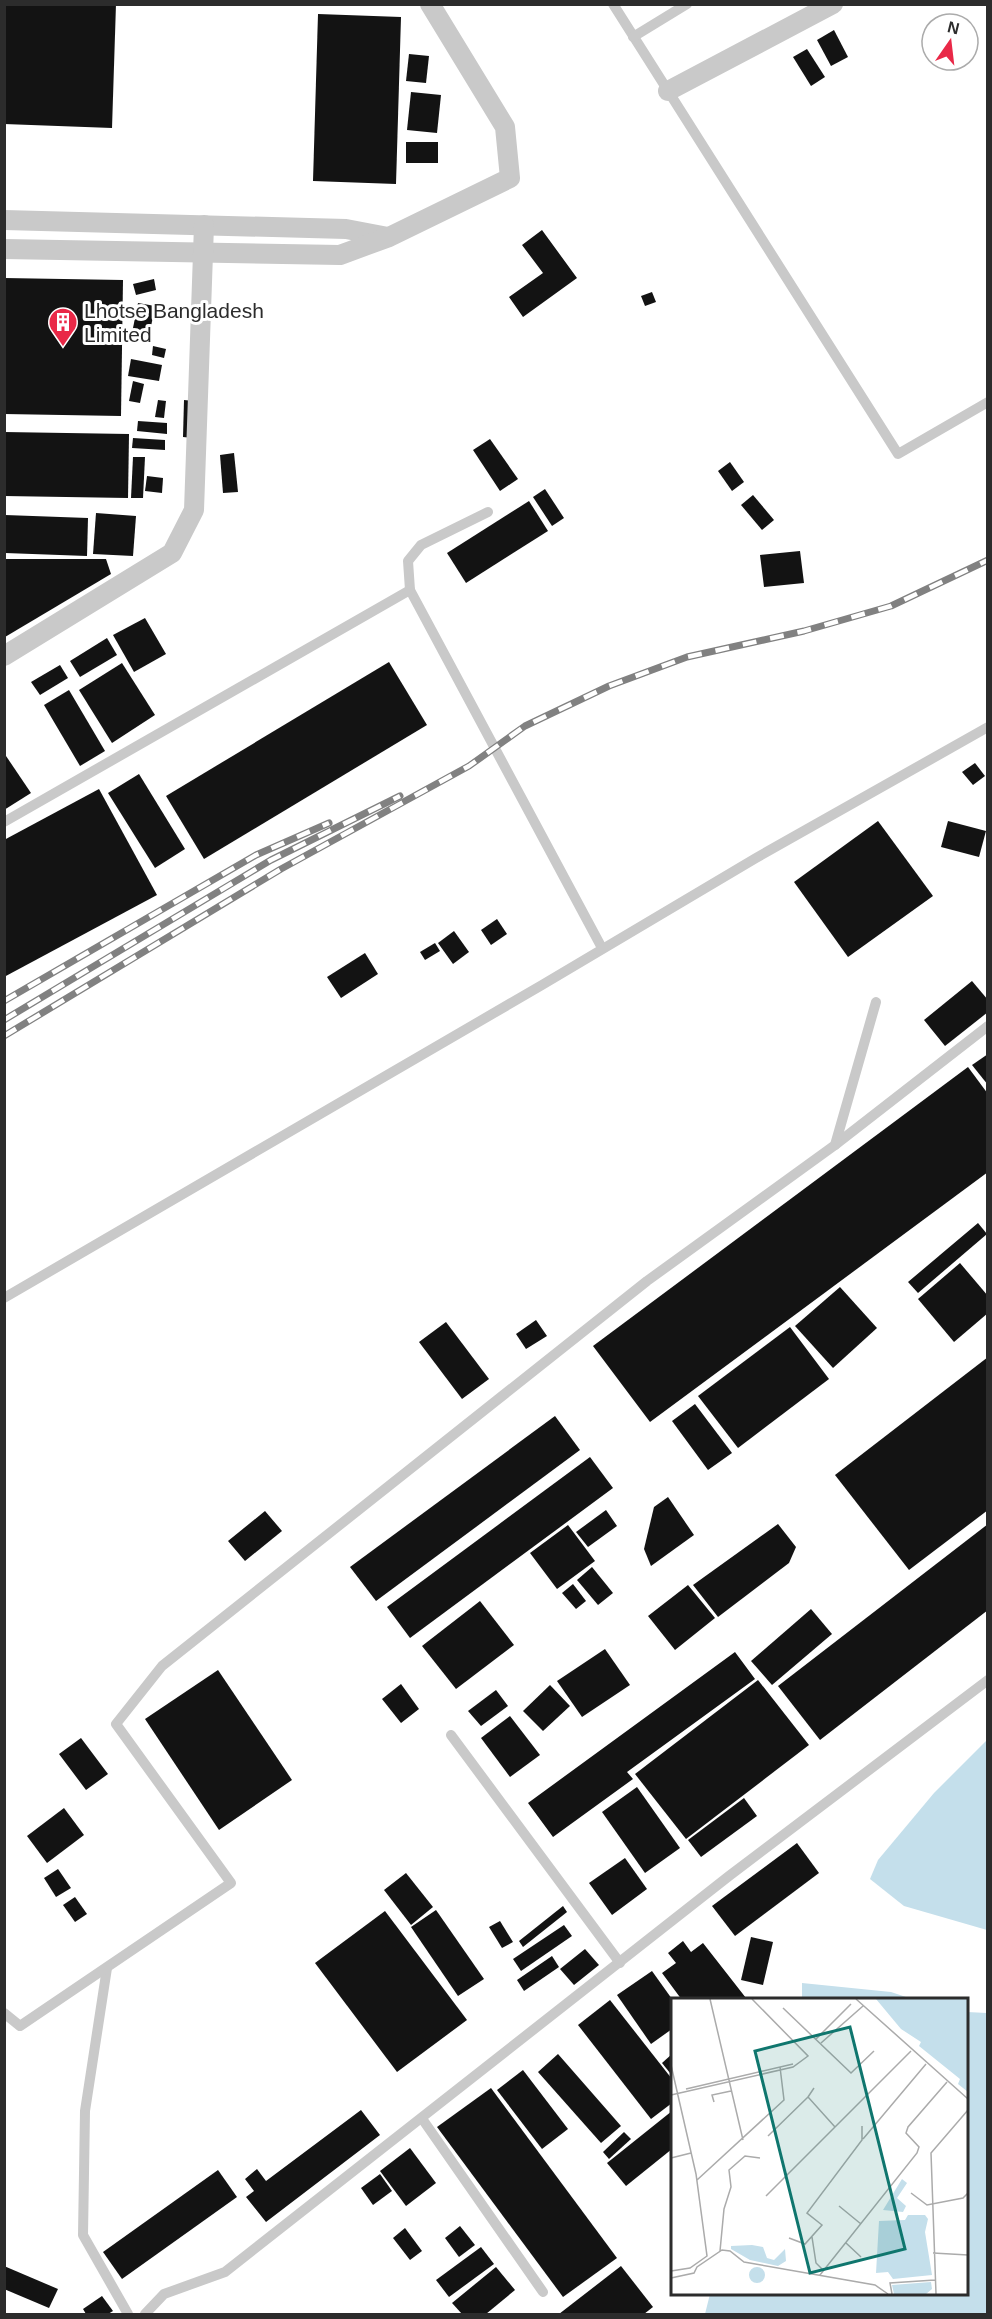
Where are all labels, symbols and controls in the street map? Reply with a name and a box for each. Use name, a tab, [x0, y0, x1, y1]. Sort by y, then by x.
north arrow	[920, 12, 980, 72]
text: N	[946, 18, 961, 38]
place label: Lhotse Bangladesh Limited	[84, 299, 264, 346]
building icon: Lhotse Bangladesh Limited	[47, 306, 79, 348]
inset map	[671, 1998, 968, 2295]

